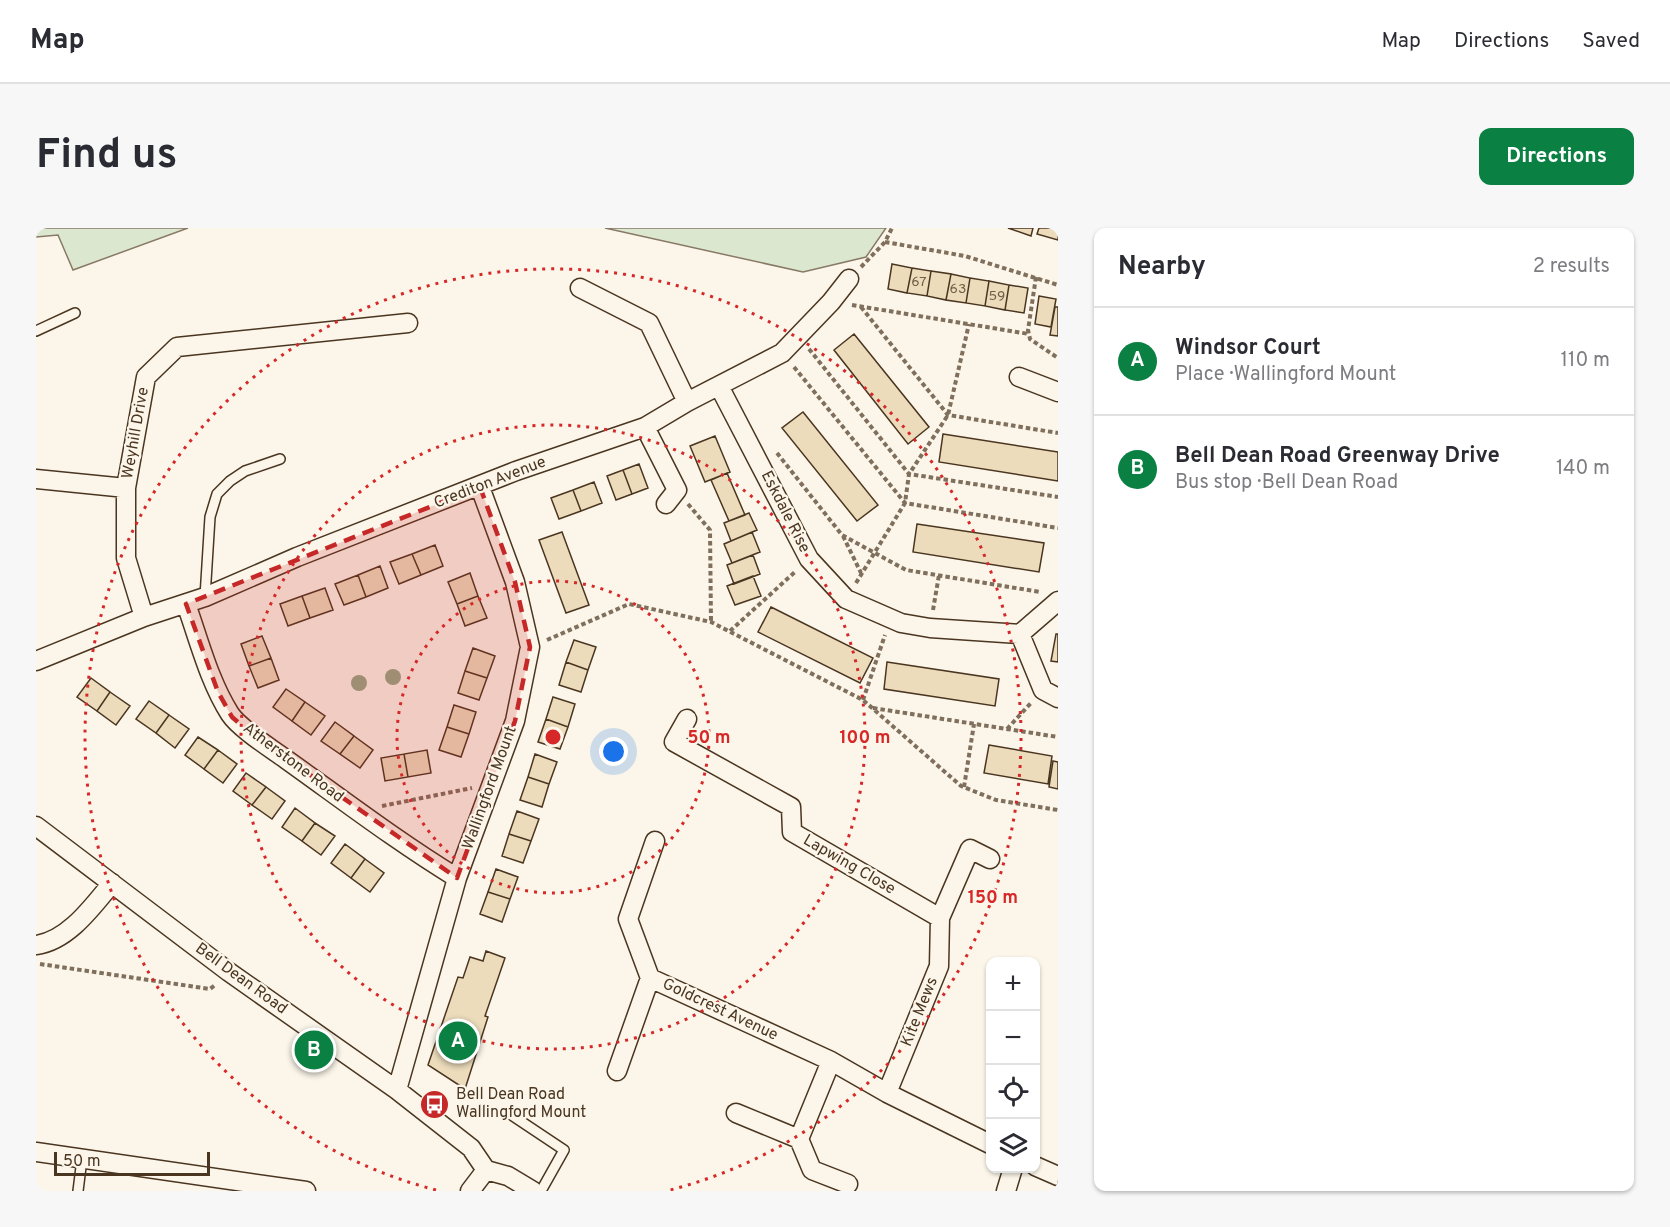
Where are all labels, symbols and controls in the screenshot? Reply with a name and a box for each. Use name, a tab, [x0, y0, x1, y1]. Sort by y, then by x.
text: Map	[30, 23, 85, 59]
text: Map	[1381, 28, 1421, 55]
text: Directions	[1454, 28, 1549, 55]
text: Saved	[1582, 28, 1640, 55]
button: Directions	[1479, 128, 1634, 185]
text: Find us	[36, 130, 177, 183]
text: Nearby	[1118, 251, 1206, 284]
text: 2 results	[1533, 254, 1610, 280]
house number: 67	[911, 274, 927, 291]
house number: 63	[950, 281, 966, 298]
house number: 59	[989, 288, 1005, 305]
text: Windsor Court	[1175, 335, 1321, 362]
text: A	[1130, 348, 1145, 374]
text: 110 m	[1561, 348, 1610, 374]
text: Place · Wallingford Mount	[1175, 362, 1396, 388]
street label: Weyhill Drive	[118, 385, 154, 481]
text: Bell Dean Road Greenway Drive	[1175, 443, 1500, 470]
street label: Crediton Avenue	[431, 452, 549, 514]
text: B	[1131, 456, 1144, 482]
text: 140 m	[1556, 456, 1610, 482]
street label: Eskdale Rise	[756, 468, 814, 556]
text: Bus stop · Bell Dean Road	[1175, 470, 1398, 496]
street label: Atherstone Road	[239, 719, 347, 807]
street label: Wallingford Mount	[458, 723, 522, 853]
centre of rings	[543, 727, 563, 747]
text: 50 m	[687, 727, 731, 750]
text: 100 m	[839, 727, 891, 750]
your location	[599, 737, 628, 766]
street label: Lapwing Close	[799, 831, 899, 899]
text: 150 m	[968, 887, 1018, 910]
street label: Bell Dean Road	[191, 939, 291, 1019]
map controls	[986, 957, 1040, 1173]
button: +	[986, 957, 1040, 1011]
street label: Goldcrest Avenue	[659, 974, 781, 1046]
street label: Kite Mews	[897, 974, 943, 1050]
button: −	[986, 1011, 1040, 1065]
pin: A	[438, 1018, 478, 1064]
pin: B	[294, 1028, 334, 1072]
button: locate	[986, 1065, 1040, 1119]
place label: Bell Dean Road Wallingford Mount	[456, 1085, 586, 1123]
bus stop icon: Bell Dean Road Wallingford Mount	[419, 1088, 451, 1120]
button: layers	[986, 1119, 1040, 1173]
scale bar	[54, 1149, 210, 1176]
text: 50 m	[63, 1152, 101, 1172]

